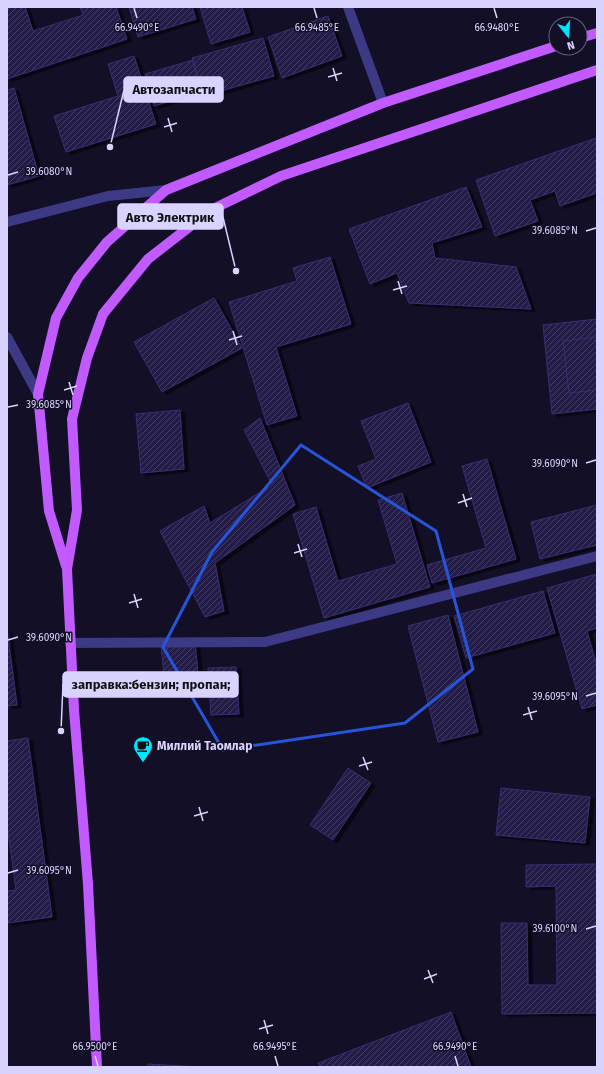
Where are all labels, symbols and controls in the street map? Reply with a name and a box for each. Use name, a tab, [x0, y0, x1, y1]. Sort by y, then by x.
north arrow	[548, 16, 588, 56]
text: 66.9490°E	[115, 22, 159, 34]
text: 66.9485°E	[295, 22, 339, 34]
text: 66.9480°E	[475, 22, 519, 34]
text: N	[565, 38, 576, 52]
callout: Автозапчасти	[124, 77, 223, 102]
text: Автозапчасти	[131, 82, 216, 97]
text: 39.6080°N	[26, 166, 72, 178]
callout: Авто Электрик	[118, 204, 223, 229]
text: Авто Электрик	[125, 210, 215, 225]
text: 39.6085°N	[532, 225, 578, 237]
text: 39.6085°N	[26, 399, 72, 411]
text: 39.6090°N	[532, 458, 578, 470]
text: 39.6090°N	[26, 632, 72, 644]
callout: заправка:бензин; пропан;	[63, 672, 238, 697]
text: заправка:бензин; пропан;	[72, 677, 230, 692]
text: 39.6095°N	[532, 691, 578, 703]
cafe icon: Миллий Таомлар	[132, 735, 154, 763]
place label: Миллий Таомлар	[157, 739, 252, 753]
text: 39.6095°N	[26, 865, 72, 877]
text: 39.6100°N	[533, 923, 577, 935]
text: 66.9500°E	[73, 1041, 117, 1053]
text: 66.9495°E	[253, 1041, 297, 1053]
text: 66.9490°E	[433, 1041, 477, 1053]

